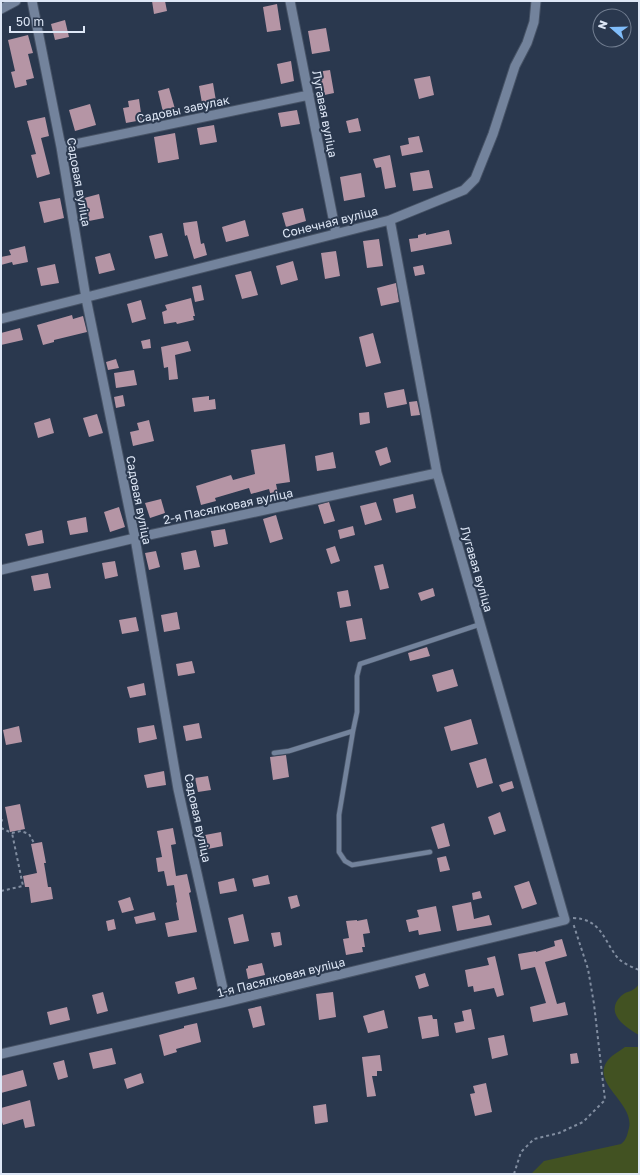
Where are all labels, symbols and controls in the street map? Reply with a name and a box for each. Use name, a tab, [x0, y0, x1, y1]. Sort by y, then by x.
scale bar	[10, 8, 84, 34]
north arrow	[592, 8, 632, 48]
text: 50 m	[16, 14, 44, 29]
text: N	[595, 18, 610, 31]
street label: Лугавая вуліца	[309, 69, 341, 159]
street label: Садовы завулак	[135, 92, 231, 126]
street label: Садовая вуліца	[64, 136, 94, 228]
street label: Сонечная вуліца	[281, 203, 379, 241]
street label: Садовая вуліца	[123, 454, 155, 546]
street label: 2-я Пасялковая вуліца	[162, 485, 294, 527]
street label: Лугавая вуліца	[458, 524, 496, 614]
street label: Садовая вуліца	[181, 772, 215, 864]
street label: 1-я Пасялковая вуліца	[216, 954, 346, 1000]

